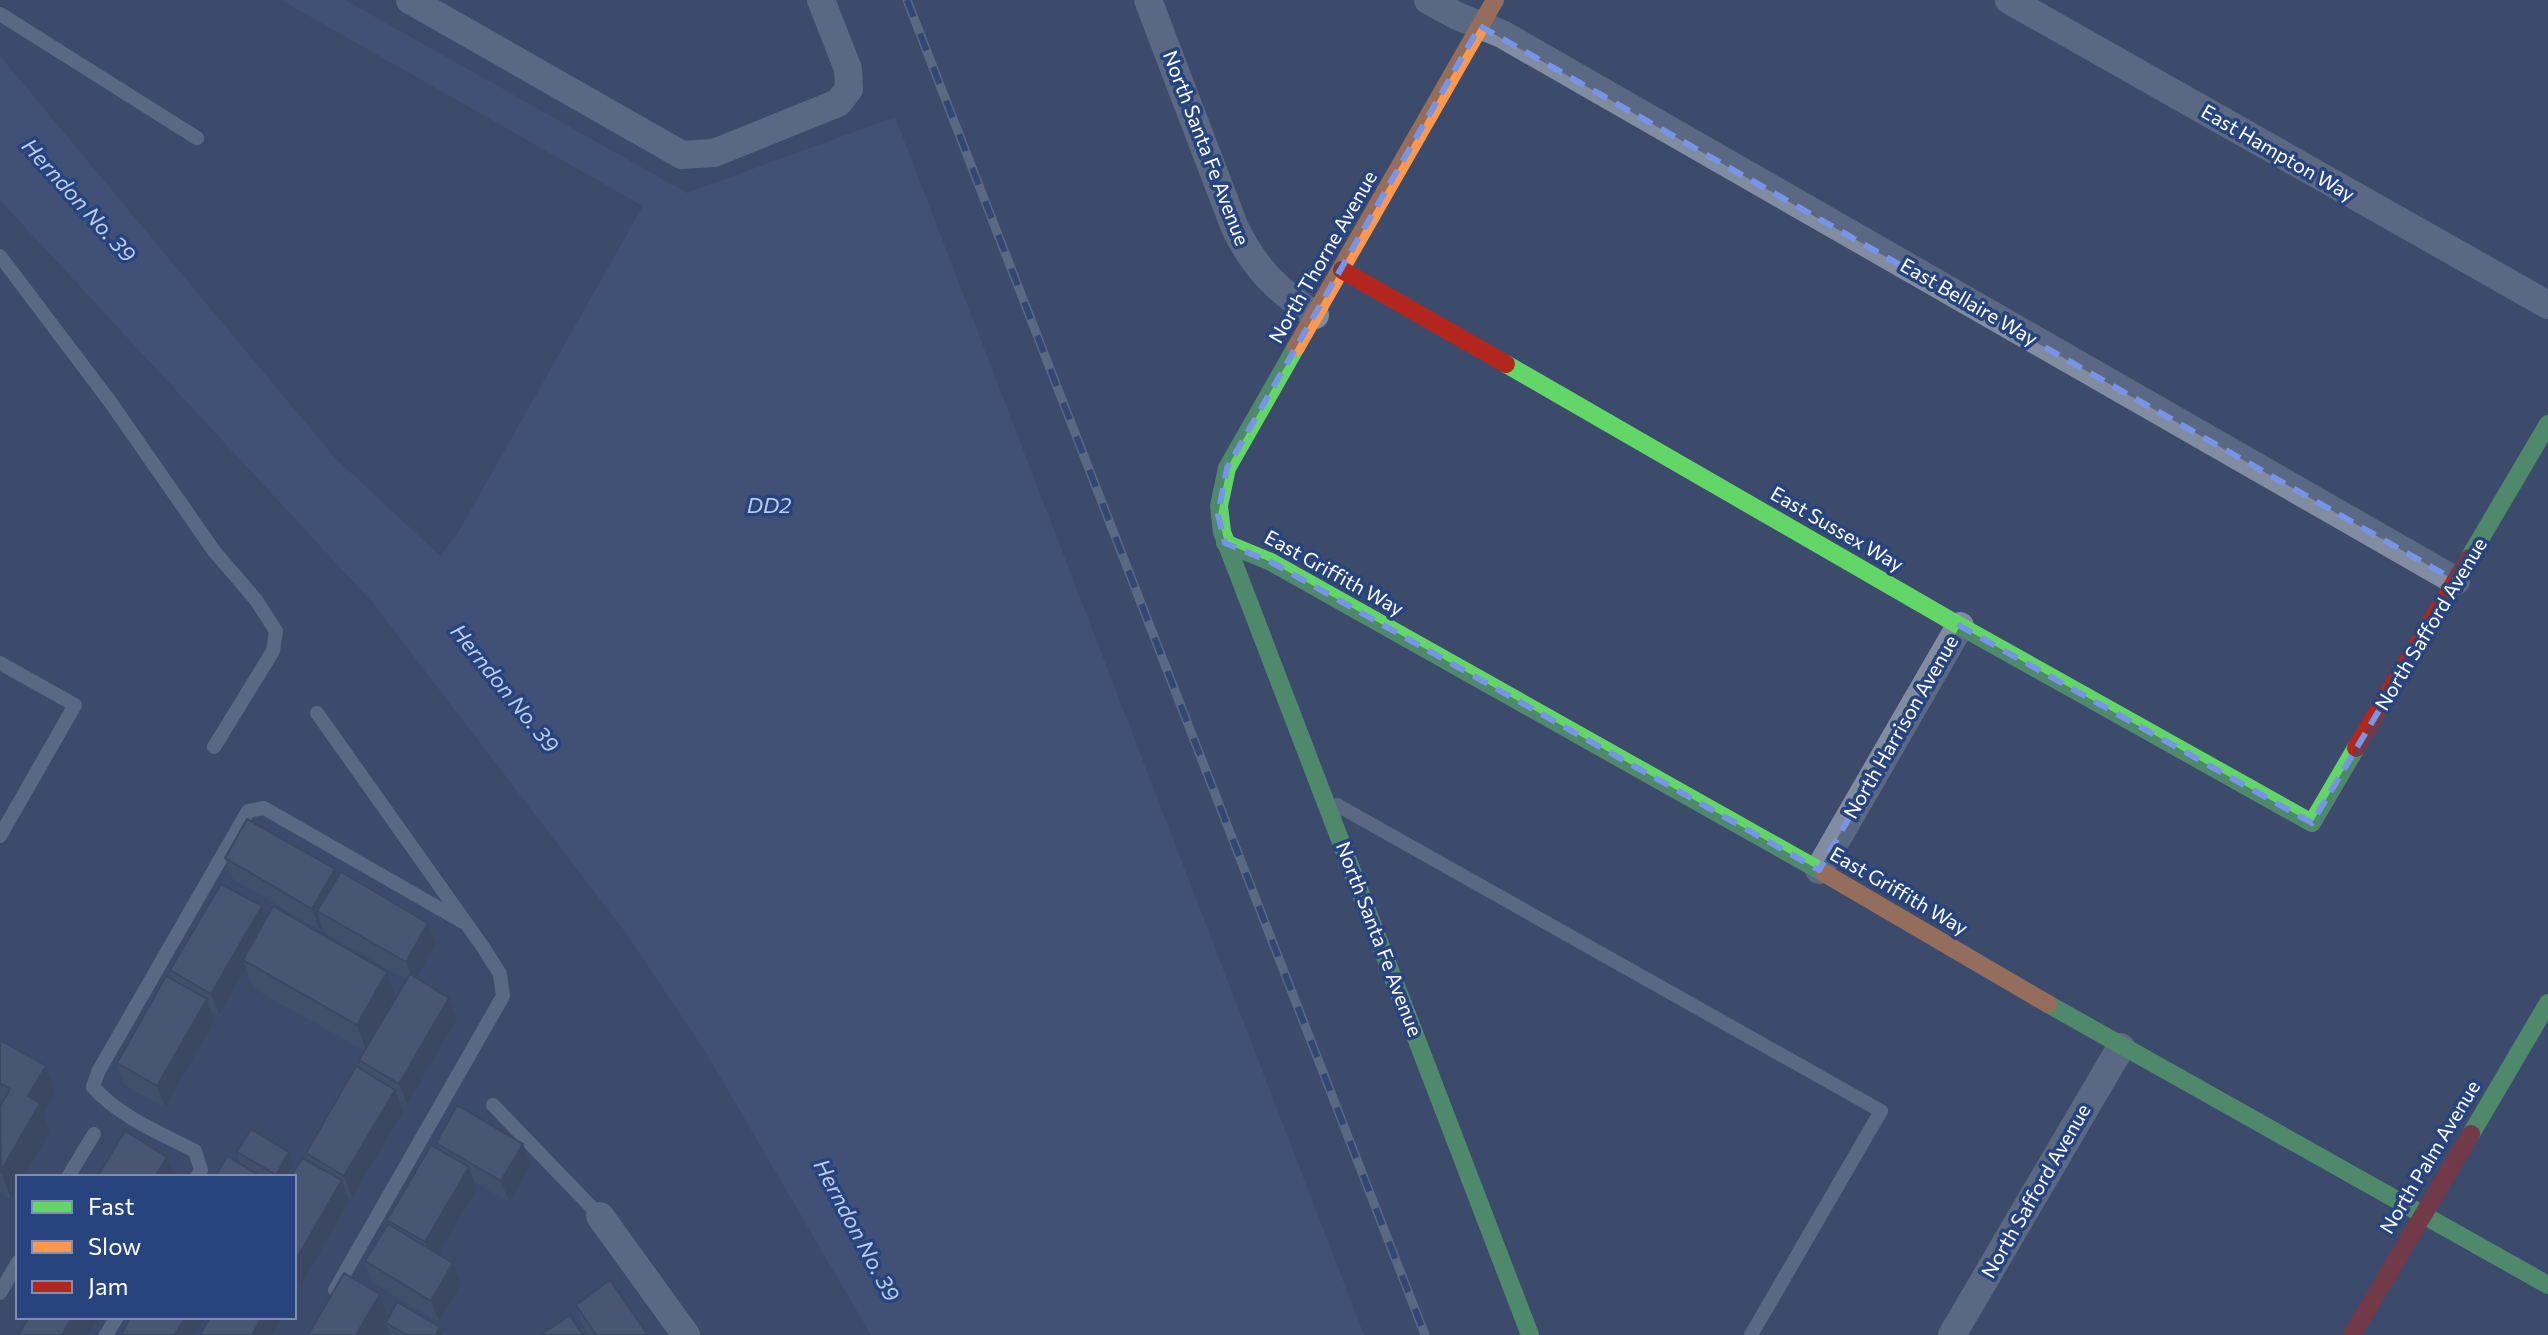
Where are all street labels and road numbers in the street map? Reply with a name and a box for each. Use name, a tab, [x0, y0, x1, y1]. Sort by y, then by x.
street label: North Santa Fe Avenue	[1159, 47, 1255, 248]
street label: East Hampton Way	[2197, 98, 2360, 206]
street label: North Thorne Avenue	[1263, 166, 1381, 347]
street label: East Bellaire Way	[1897, 252, 2042, 350]
street label: East Sussex Way	[1767, 480, 1908, 576]
street label: East Griffith Way	[1261, 524, 1408, 620]
street label: North Safford Avenue	[2369, 533, 2491, 714]
street label: North Harrison Avenue	[1838, 630, 1963, 823]
street label: North Santa Fe Avenue	[1332, 838, 1428, 1039]
street label: East Griffith Way	[1826, 841, 1973, 939]
street label: North Palm Avenue	[2374, 1075, 2484, 1237]
street label: North Safford Avenue	[1975, 1099, 2095, 1282]

